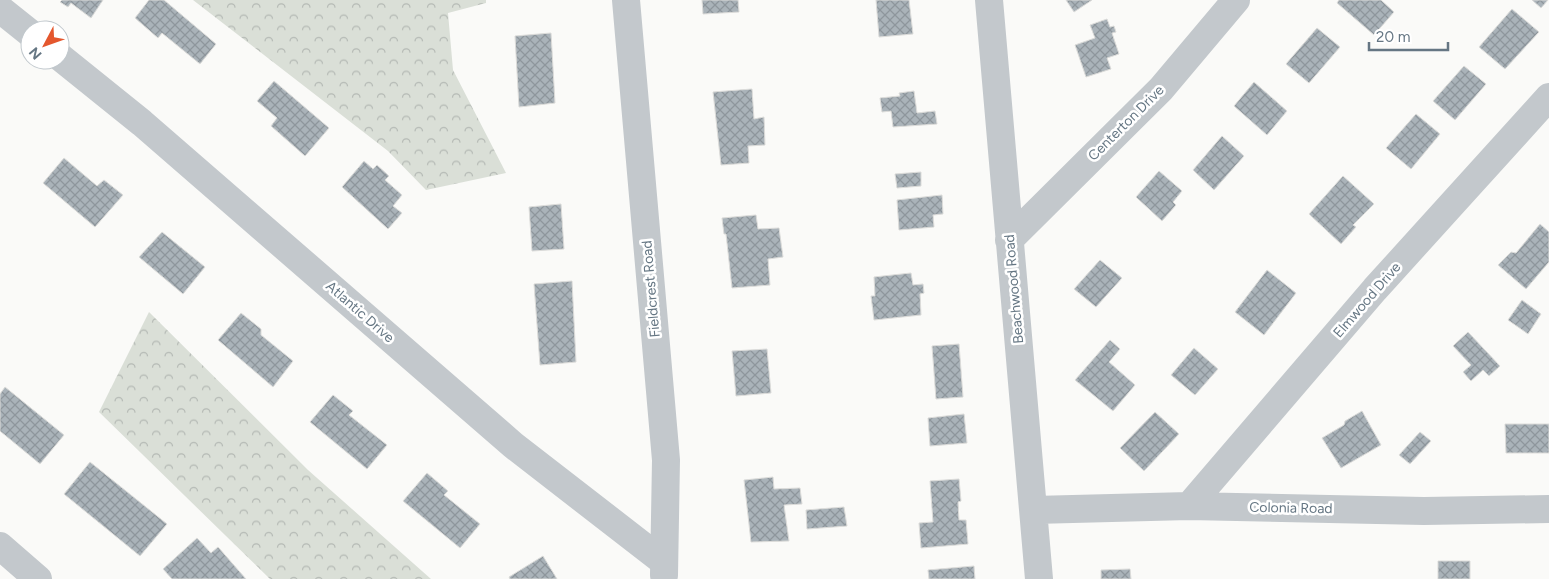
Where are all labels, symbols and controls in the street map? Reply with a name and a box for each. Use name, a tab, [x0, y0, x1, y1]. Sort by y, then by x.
north arrow	[20, 20, 70, 70]
scale bar	[1369, 20, 1448, 52]
text: 20 m	[1376, 28, 1410, 46]
text: N	[26, 44, 46, 63]
street label: Centerton Drive	[1085, 81, 1168, 164]
street label: Beachwood Road	[1001, 234, 1027, 344]
street label: Fieldcrest Road	[638, 240, 664, 338]
street label: Elmwood Drive	[1330, 259, 1405, 341]
street label: Atlantic Drive	[322, 278, 398, 346]
street label: Colonia Road	[1249, 499, 1333, 517]

